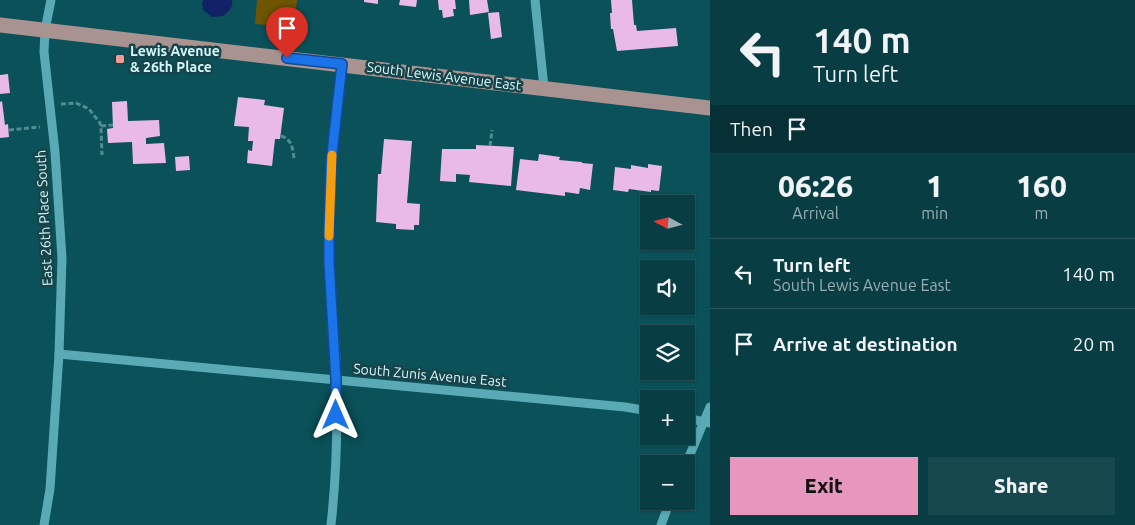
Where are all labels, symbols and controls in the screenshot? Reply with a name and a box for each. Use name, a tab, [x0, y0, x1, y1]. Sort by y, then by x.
pin	[266, 7, 308, 58]
icon: arrive	[273, 14, 301, 42]
icon: left	[730, 20, 795, 85]
text: 140 m	[813, 20, 911, 60]
place label: Lewis Avenue & 26th Place	[130, 43, 220, 75]
marker: Lewis Avenue & 26th Place	[114, 53, 126, 65]
street label: South Lewis Avenue East	[366, 59, 523, 93]
text: Turn left	[813, 61, 898, 86]
icon: arrive	[783, 115, 811, 143]
text: Then	[730, 118, 773, 140]
street label: East 26th Place South	[32, 150, 56, 286]
text: 06:26	[778, 169, 853, 203]
text: 1	[926, 169, 943, 203]
text: 160	[1016, 169, 1067, 203]
north arrow	[640, 195, 695, 250]
map controls	[640, 195, 695, 510]
text: Arrival	[792, 204, 839, 222]
text: min	[921, 204, 948, 222]
text: m	[1035, 204, 1048, 222]
text: Turn left	[773, 254, 851, 276]
button: sound	[640, 260, 695, 315]
icon: left	[730, 260, 758, 288]
text: 140 m	[1062, 263, 1115, 285]
text: South Lewis Avenue East	[773, 276, 951, 294]
button: layers	[640, 325, 695, 380]
icon: arrive	[730, 330, 758, 358]
text: Arrive at destination	[773, 333, 958, 355]
text: 20 m	[1073, 333, 1115, 355]
street label: South Zunis Avenue East	[353, 360, 508, 390]
position arrow	[309, 388, 361, 440]
button: +	[640, 390, 695, 445]
button: −	[640, 455, 695, 510]
button: Exit	[730, 457, 918, 515]
button: Share	[928, 457, 1115, 515]

